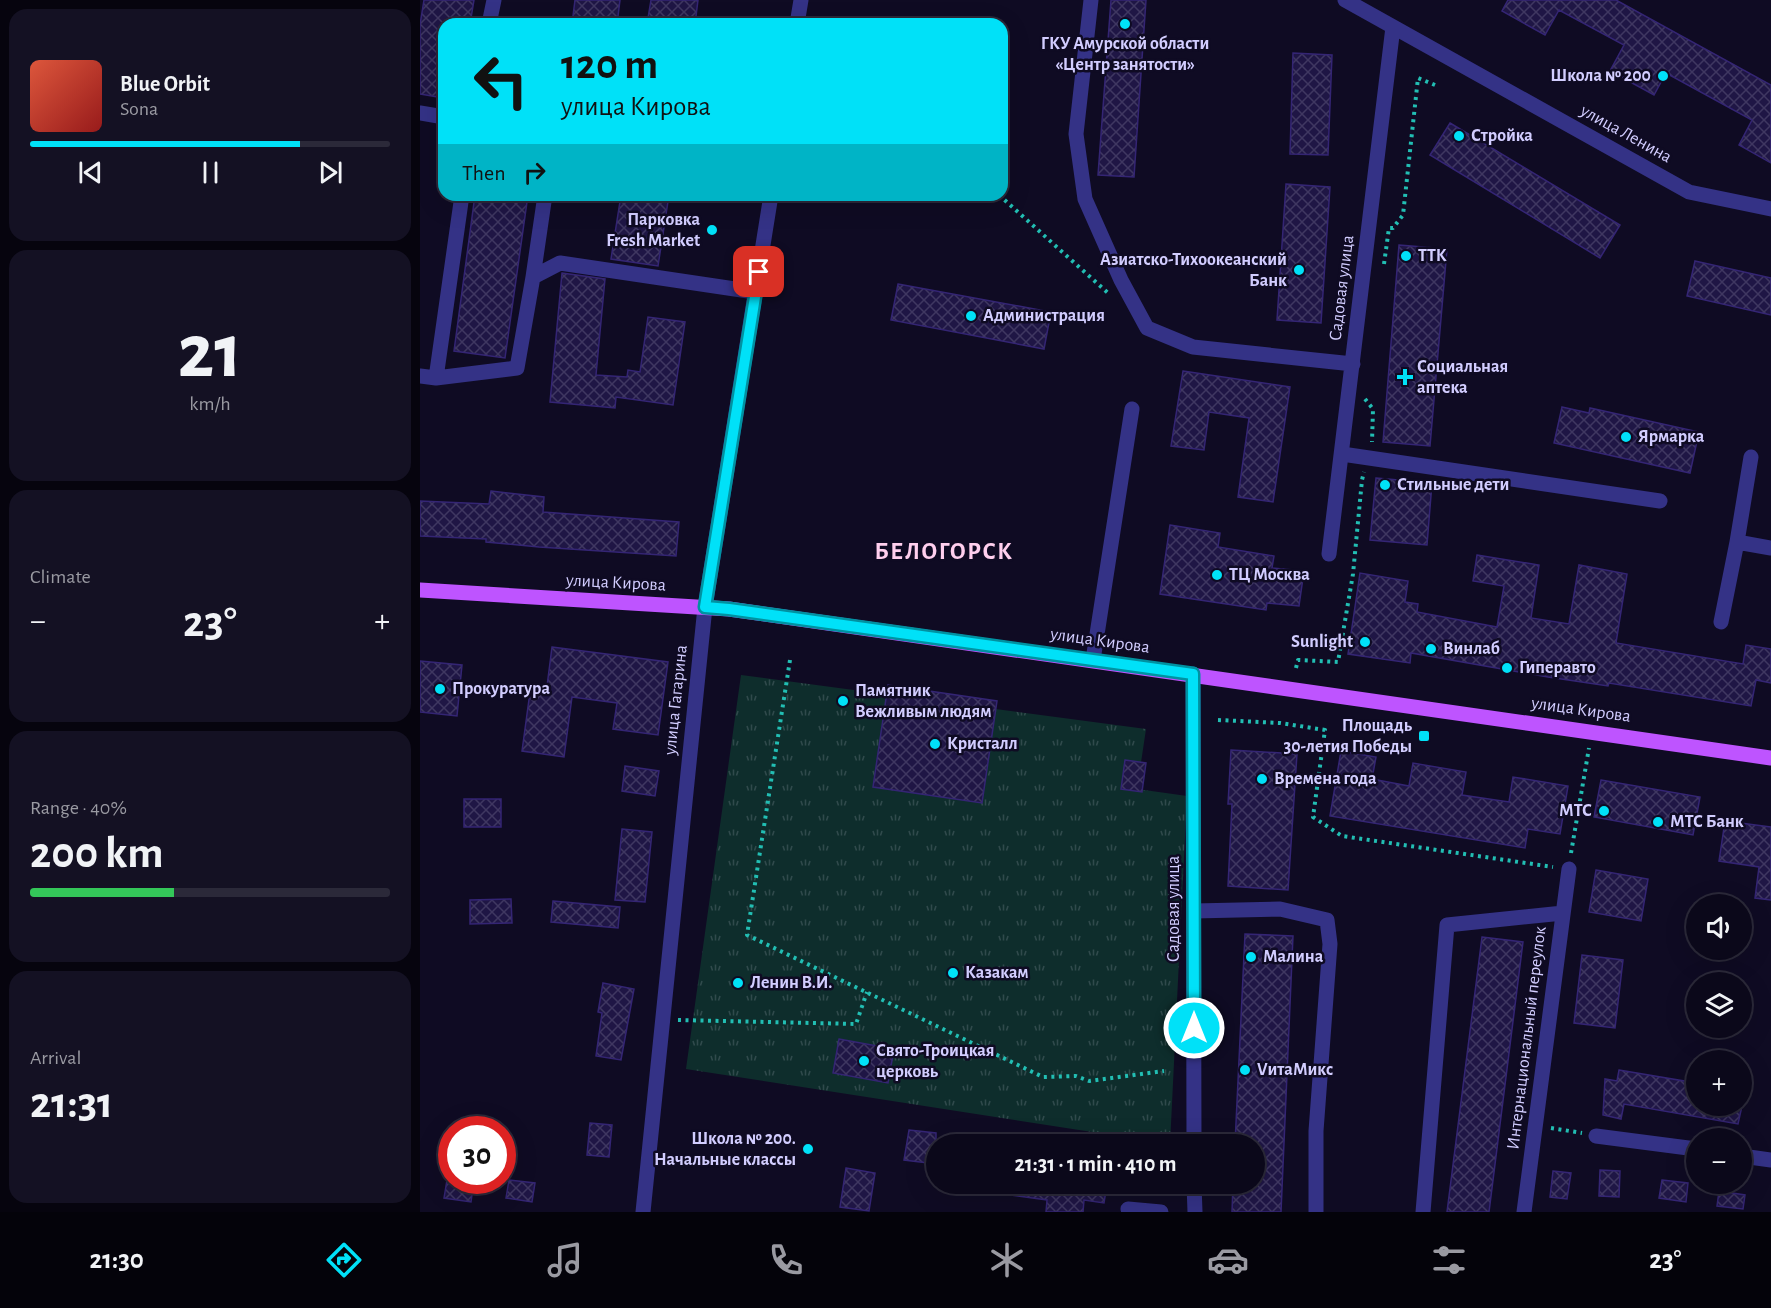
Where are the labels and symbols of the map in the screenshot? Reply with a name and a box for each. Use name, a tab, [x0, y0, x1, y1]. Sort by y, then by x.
marker: ГКУ Амурской области «Центр занятости»	[1118, 17, 1132, 31]
place label: ГКУ Амурской области «Центр занятости»	[1041, 35, 1209, 74]
place label: Школа № 200	[1550, 67, 1651, 85]
marker: Школа № 200	[1656, 69, 1670, 83]
street label: улица Ленина	[1577, 101, 1675, 166]
place label: Стройка	[1471, 127, 1533, 145]
marker: Стройка	[1452, 129, 1466, 143]
place label: Парковка Fresh Market	[606, 211, 700, 250]
marker: Парковка Fresh Market	[705, 223, 719, 237]
street label: Садовая улица	[1327, 234, 1357, 342]
pin	[733, 246, 784, 297]
place label: ТТК	[1418, 247, 1447, 265]
marker: ТТК	[1399, 249, 1413, 263]
place label: Азиатско-Тихоокеанский Банк	[1100, 251, 1287, 290]
marker: Азиатско-Тихоокеанский Банк	[1292, 263, 1306, 277]
place label: Администрация	[983, 307, 1105, 325]
marker: Администрация	[964, 309, 978, 323]
place label: Социальная аптека	[1417, 358, 1508, 397]
marker: Социальная аптека	[1398, 370, 1412, 384]
place label: Ярмарка	[1638, 428, 1705, 446]
marker: Ярмарка	[1619, 430, 1633, 444]
place label: Стильные дети	[1397, 476, 1509, 494]
marker: Стильные дети	[1378, 478, 1392, 492]
district label: БЕЛОГОРСК	[875, 540, 1013, 564]
place label: ТЦ Москва	[1229, 566, 1310, 584]
marker: ТЦ Москва	[1210, 568, 1224, 582]
street label: улица Кирова	[565, 571, 666, 595]
street label: улица Кирова	[1048, 625, 1151, 657]
place label: Sunlight	[1291, 633, 1353, 651]
marker: Sunlight	[1358, 635, 1372, 649]
place label: Винлаб	[1443, 640, 1500, 658]
marker: Винлаб	[1424, 642, 1438, 656]
street label: улица Гагарина	[661, 644, 691, 757]
place label: Гиперавто	[1519, 659, 1596, 677]
marker: Гиперавто	[1500, 661, 1514, 675]
place label: Прокуратура	[452, 680, 550, 698]
marker: Прокуратура	[433, 682, 447, 696]
place label: Памятник Вежливым людям	[855, 682, 992, 721]
marker: Памятник Вежливым людям	[836, 694, 850, 708]
street label: улица Кирова	[1529, 694, 1632, 726]
place label: Площадь 30-летия Победы	[1283, 717, 1413, 756]
marker: Площадь 30-летия Победы	[1417, 729, 1431, 743]
place label: Кристалл	[947, 735, 1018, 753]
marker: Кристалл	[928, 737, 942, 751]
place label: Времена года	[1274, 770, 1377, 788]
marker: Времена года	[1255, 772, 1269, 786]
place label: МТС	[1559, 802, 1592, 820]
marker: МТС	[1597, 804, 1611, 818]
place label: МТС Банк	[1670, 813, 1744, 831]
marker: МТС Банк	[1651, 815, 1665, 829]
street label: Садовая улица	[1165, 856, 1183, 962]
street label: Интернациональный переулок	[1504, 925, 1550, 1151]
place label: Малина	[1263, 948, 1324, 966]
marker: Малина	[1244, 950, 1258, 964]
place label: Казакам	[965, 964, 1029, 982]
marker: Казакам	[946, 966, 960, 980]
place label: Ленин В.И.	[750, 974, 832, 992]
marker: Ленин В.И.	[731, 976, 745, 990]
position arrow	[1162, 996, 1226, 1060]
place label: Свято-Троицкая церковь	[876, 1042, 995, 1081]
marker: Свято-Троицкая церковь	[857, 1054, 871, 1068]
place label: VитаМикс	[1257, 1061, 1333, 1079]
marker: VитаМикс	[1238, 1063, 1252, 1077]
speed limit sign: 30	[438, 1116, 516, 1194]
place label: Школа № 200. Начальные классы	[654, 1130, 796, 1169]
marker: Школа № 200. Начальные классы	[801, 1142, 815, 1156]

